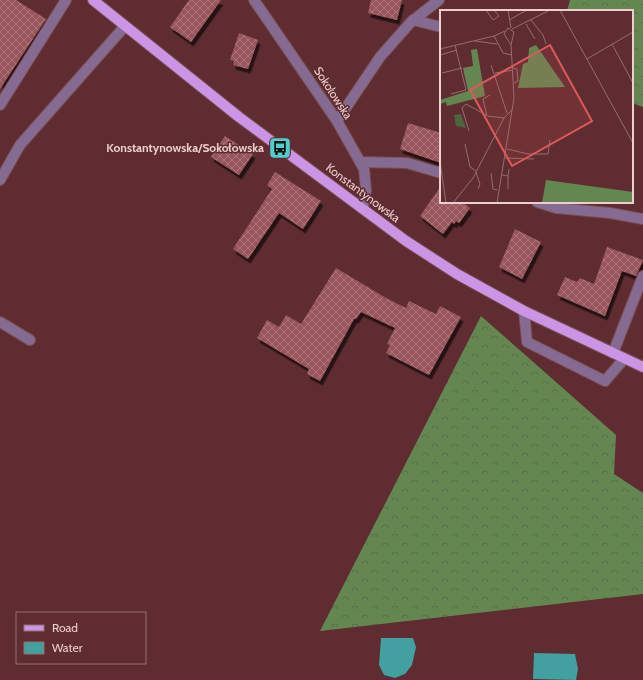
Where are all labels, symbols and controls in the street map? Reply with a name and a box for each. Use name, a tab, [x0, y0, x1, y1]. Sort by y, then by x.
inset map	[440, 10, 633, 203]
street label: Sokołowska	[311, 64, 356, 122]
bus stop icon: Konstantynowska/Sokołowska	[267, 135, 293, 161]
place label: Konstantynowska/Sokołowska	[106, 140, 264, 155]
street label: Konstantynowska	[323, 160, 404, 226]
legend	[16, 612, 146, 664]
text: Road	[52, 620, 78, 635]
text: Water	[52, 640, 83, 655]

